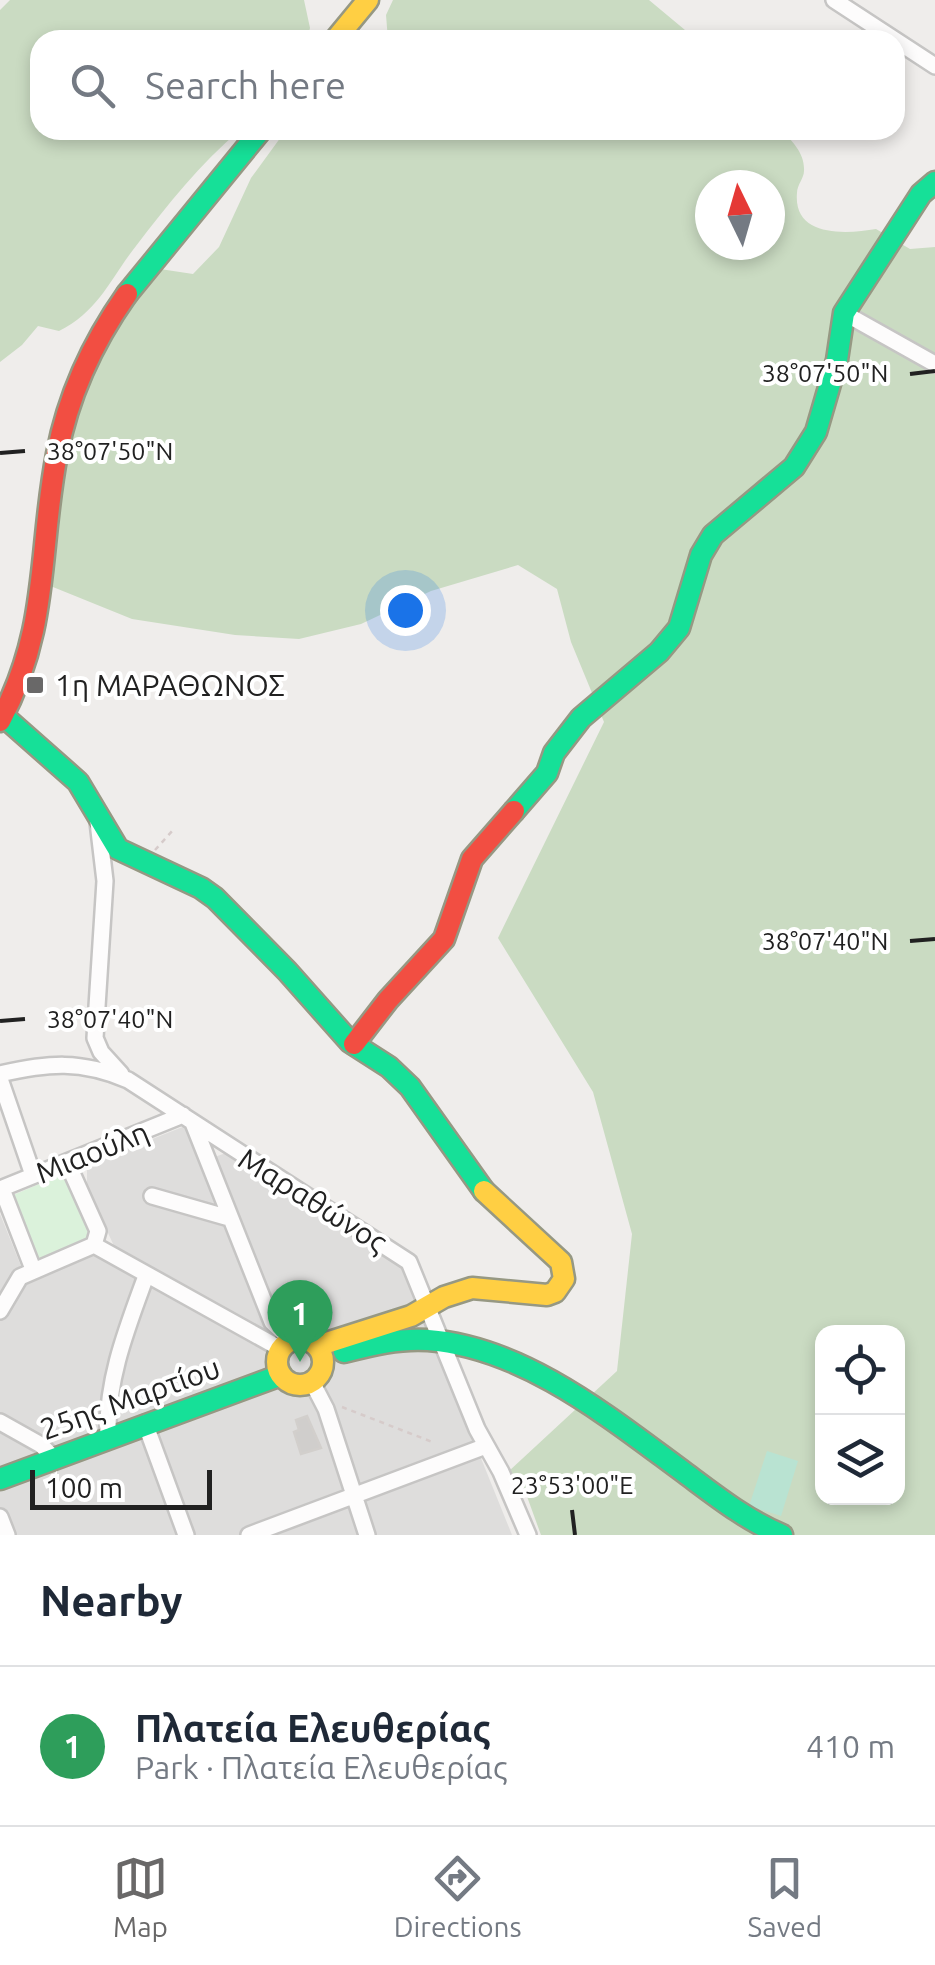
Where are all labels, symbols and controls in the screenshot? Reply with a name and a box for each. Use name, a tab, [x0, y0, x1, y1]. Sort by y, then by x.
search box	[30, 30, 905, 140]
icon: search	[65, 58, 120, 113]
text: Search here	[145, 64, 346, 106]
north arrow	[695, 170, 785, 260]
text: 38°07'50"N	[762, 359, 888, 387]
text: 38°07'50"N	[47, 437, 173, 465]
your location	[380, 585, 431, 636]
place label: 1η ΜΑΡΑΘΩΝΟΣ	[55, 668, 285, 702]
marker: 1η ΜΑΡΑΘΩΝΟΣ	[24, 674, 46, 696]
text: 38°07'40"N	[762, 927, 888, 955]
text: 38°07'40"N	[47, 1005, 173, 1033]
street label: Μιαούλη	[31, 1114, 153, 1190]
street label: Μαραθώνος	[233, 1141, 394, 1259]
pin: 1	[268, 1280, 332, 1362]
map controls	[815, 1325, 905, 1505]
button: locate	[815, 1325, 905, 1415]
street label: 25ης Μαρτίου	[36, 1350, 224, 1446]
button: layers	[815, 1415, 905, 1505]
scale bar	[30, 1465, 212, 1510]
text: 23°53'00"E	[511, 1471, 633, 1499]
text: 100 m	[45, 1472, 123, 1503]
text: Nearby	[40, 1577, 183, 1624]
text: Πλατεία Ελευθερίας	[135, 1707, 491, 1749]
text: 1	[63, 1728, 82, 1764]
text: 410 m	[806, 1728, 895, 1764]
text: Park · Πλατεία Ελευθερίας	[135, 1749, 507, 1785]
tab: Map	[113, 1851, 168, 1942]
tab: Directions	[394, 1851, 522, 1942]
tab: Saved	[748, 1851, 822, 1942]

